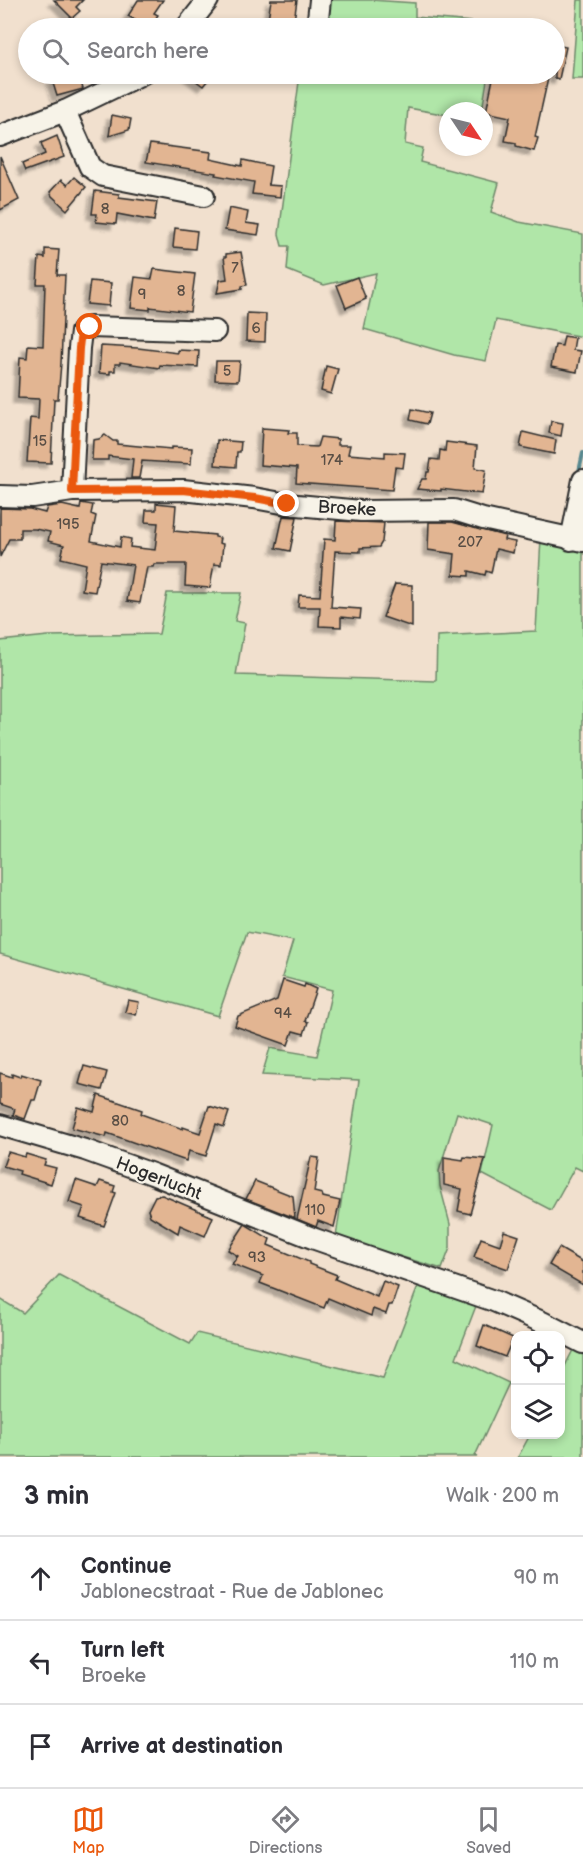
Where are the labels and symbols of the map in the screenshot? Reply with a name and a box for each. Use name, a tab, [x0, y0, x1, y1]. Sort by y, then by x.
north arrow	[439, 102, 493, 156]
house number: 8	[101, 200, 110, 219]
house number: 7	[231, 259, 239, 278]
house number: 8	[177, 282, 186, 301]
house number: 9	[138, 285, 146, 304]
route start	[76, 313, 102, 339]
house number: 6	[251, 319, 261, 338]
house number: 5	[223, 362, 231, 381]
house number: 15	[33, 432, 47, 451]
house number: 174	[321, 451, 343, 470]
route end	[273, 490, 299, 516]
street label: Broeke	[317, 496, 377, 521]
house number: 195	[56, 515, 80, 534]
house number: 207	[457, 533, 483, 552]
house number: 94	[274, 1004, 292, 1023]
house number: 80	[111, 1112, 129, 1131]
street label: Hogerlucht	[113, 1153, 205, 1205]
house number: 110	[305, 1201, 325, 1220]
house number: 93	[248, 1248, 266, 1267]

